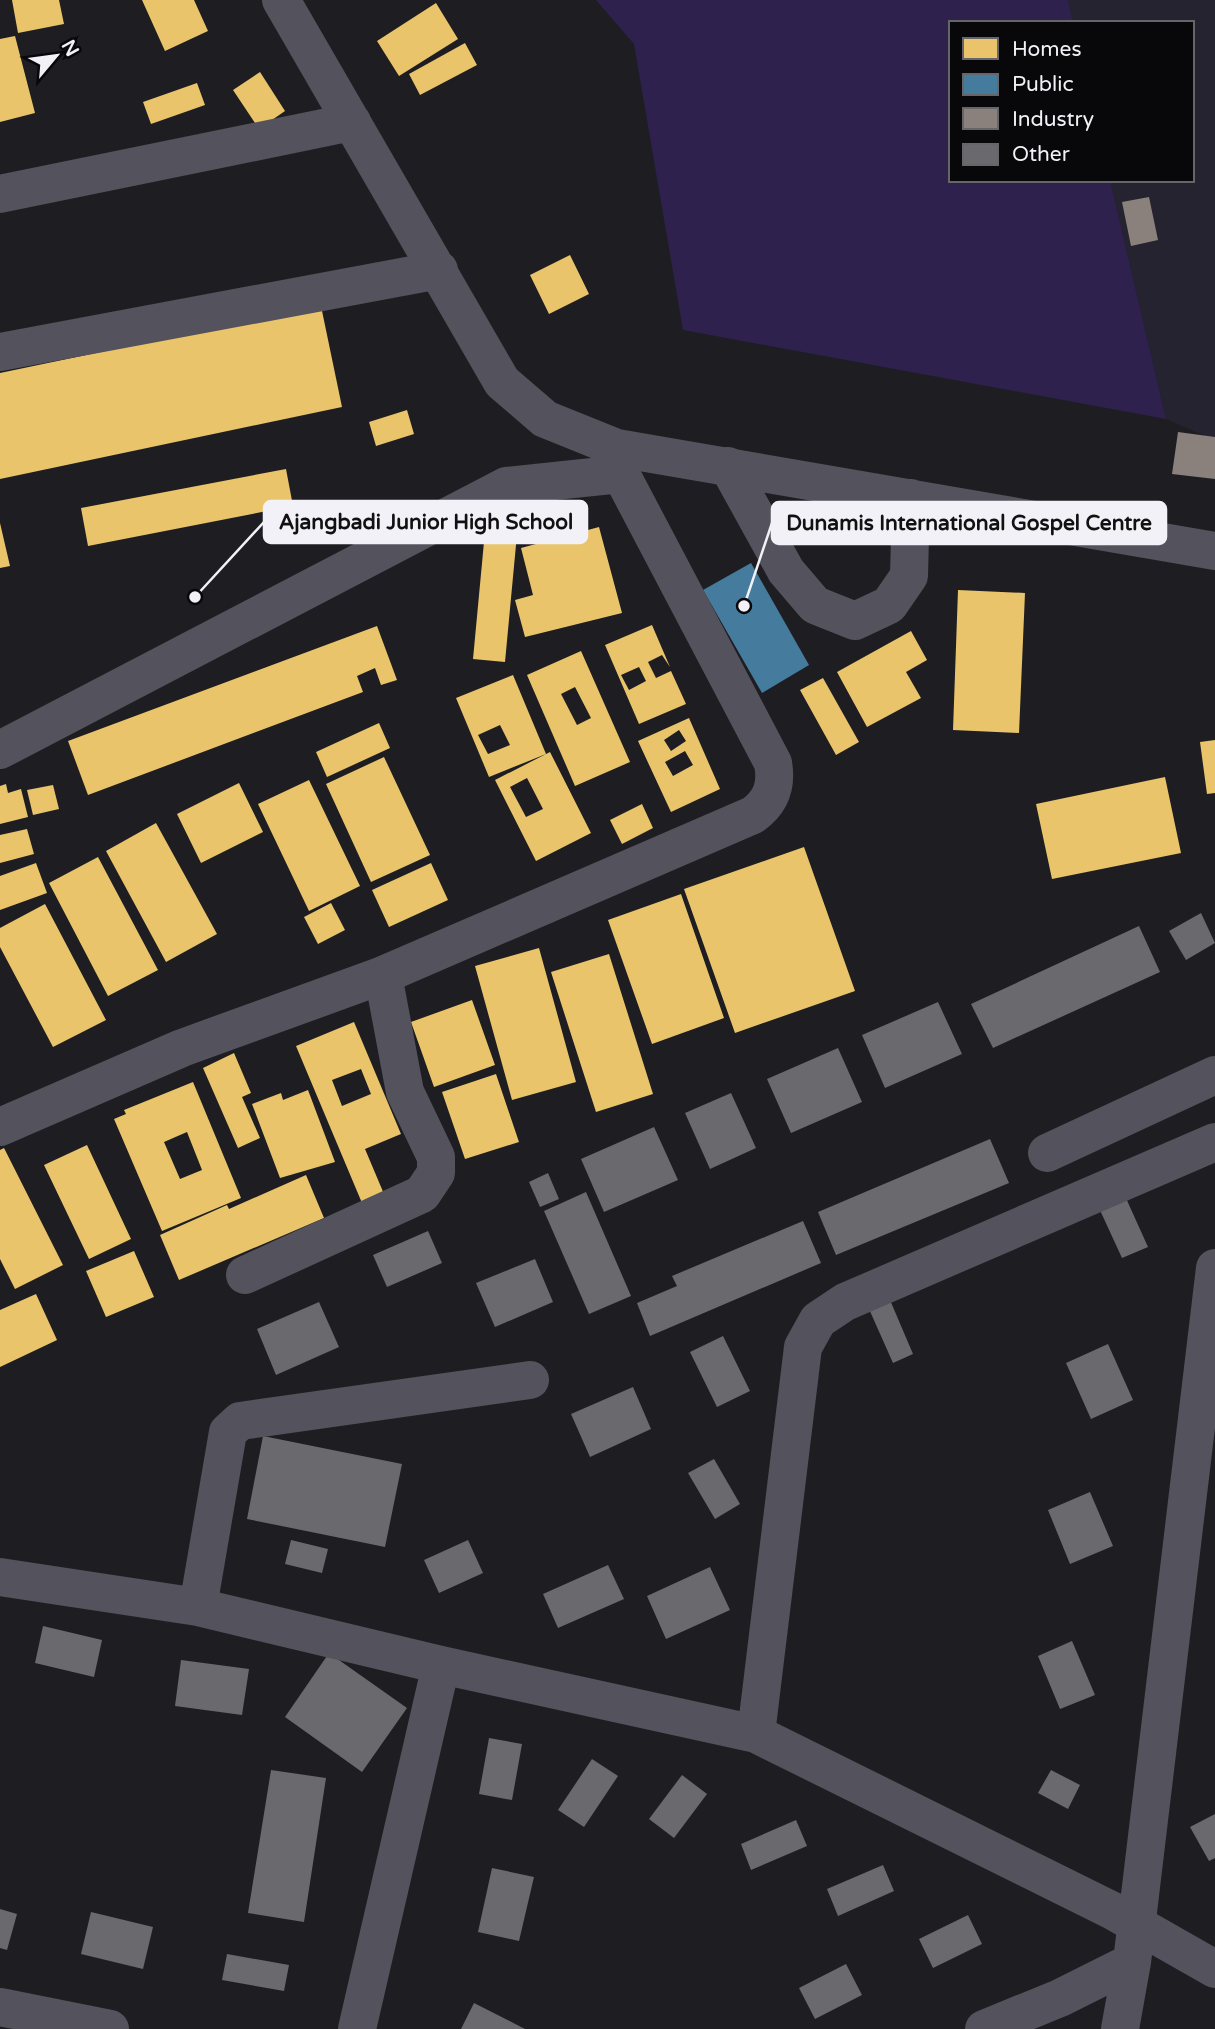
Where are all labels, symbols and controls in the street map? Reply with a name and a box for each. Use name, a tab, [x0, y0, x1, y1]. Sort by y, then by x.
north arrow	[21, 21, 91, 91]
legend	[949, 21, 1194, 182]
text: N	[57, 36, 83, 60]
text: Homes	[1012, 37, 1082, 62]
text: Public	[1012, 72, 1074, 97]
text: Industry	[1012, 107, 1094, 132]
text: Other	[1012, 142, 1070, 167]
callout: Ajangbadi Junior High School	[264, 501, 587, 543]
callout: Dunamis International Gospel Centre	[772, 502, 1166, 544]
text: Ajangbadi Junior High School	[279, 510, 573, 535]
text: Dunamis International Gospel Centre	[786, 511, 1152, 536]

